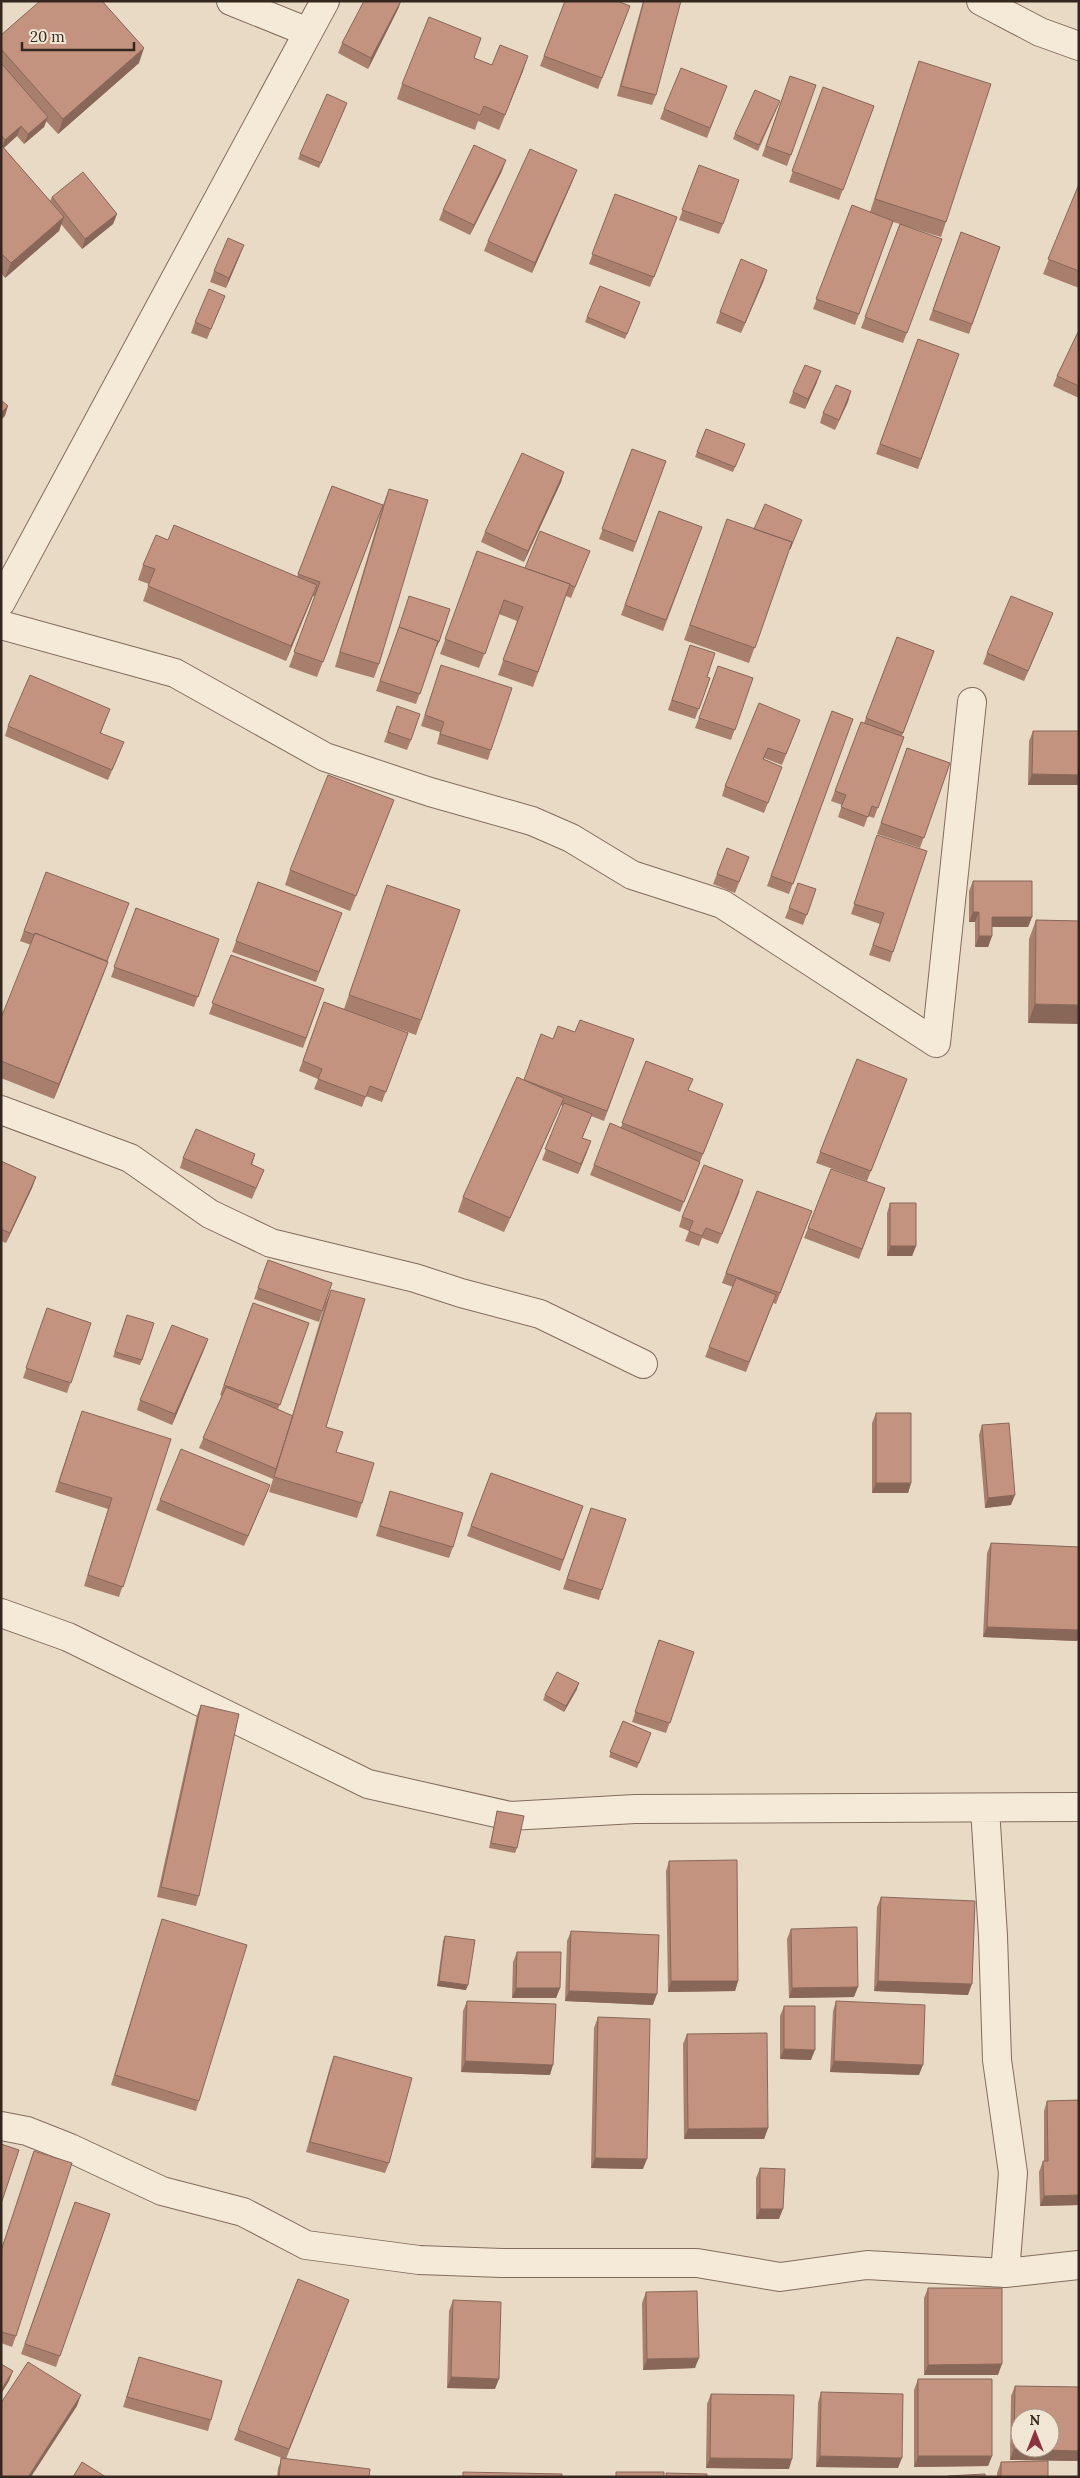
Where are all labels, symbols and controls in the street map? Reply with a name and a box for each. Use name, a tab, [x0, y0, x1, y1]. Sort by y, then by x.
scale bar	[22, 20, 135, 52]
text: 20 m	[30, 27, 65, 46]
north arrow	[1010, 2408, 1060, 2458]
text: N	[1030, 2411, 1041, 2429]

